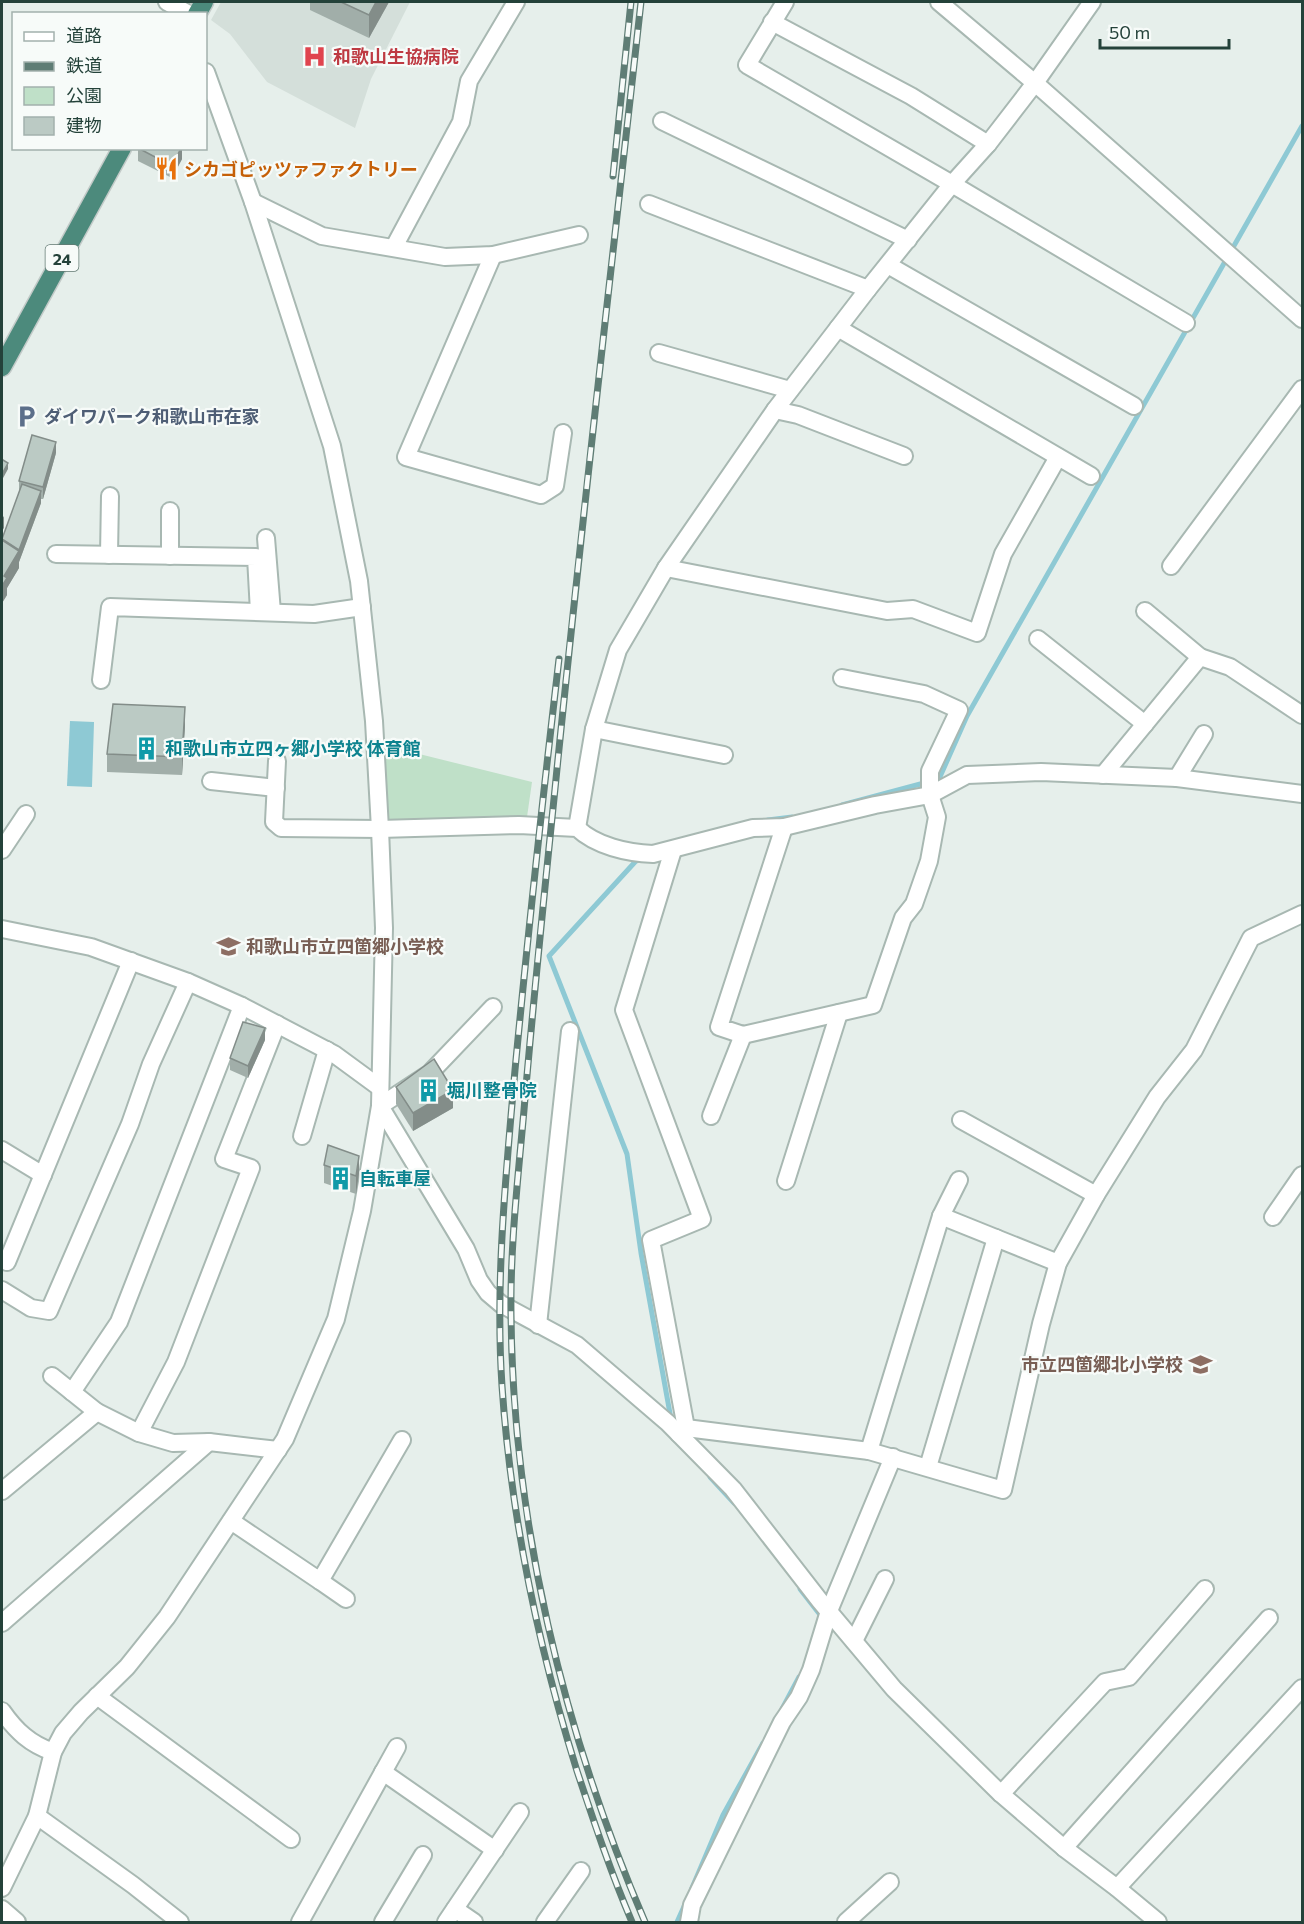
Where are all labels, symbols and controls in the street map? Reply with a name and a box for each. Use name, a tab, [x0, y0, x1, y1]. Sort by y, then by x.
legend	[12, 12, 207, 150]
scale bar	[1100, 12, 1229, 50]
text: 50 m	[1109, 21, 1150, 43]
text: 道路	[66, 24, 102, 46]
hospital icon: 和歌山生協病院	[302, 43, 328, 69]
place label: 和歌山生協病院	[333, 45, 459, 67]
text: 鉄道	[66, 54, 102, 76]
text: 公園	[66, 84, 102, 106]
text: 建物	[66, 114, 102, 136]
restaurant icon: シカゴピッツァファクトリー	[153, 156, 179, 182]
place label: シカゴピッツァファクトリー	[184, 158, 418, 180]
road number: 24	[46, 245, 78, 271]
parking icon: ダイワパーク和歌山市在家	[13, 403, 39, 429]
place label: ダイワパーク和歌山市在家	[44, 405, 260, 427]
building icon: 和歌山市立四ヶ郷小学校 体育館	[134, 735, 160, 761]
place label: 和歌山市立四ヶ郷小学校 体育館	[165, 737, 420, 759]
school or university icon: 和歌山市立四箇郷小学校	[215, 933, 241, 959]
place label: 和歌山市立四箇郷小学校	[246, 935, 444, 957]
building icon: 堀川整骨院	[416, 1077, 442, 1103]
place label: 堀川整骨院	[447, 1079, 537, 1101]
building icon: 自転車屋	[328, 1165, 354, 1191]
place label: 自転車屋	[359, 1167, 431, 1189]
school or university icon: 市立四箇郷北小学校	[1188, 1351, 1214, 1377]
place label: 市立四箇郷北小学校	[1021, 1353, 1183, 1375]

